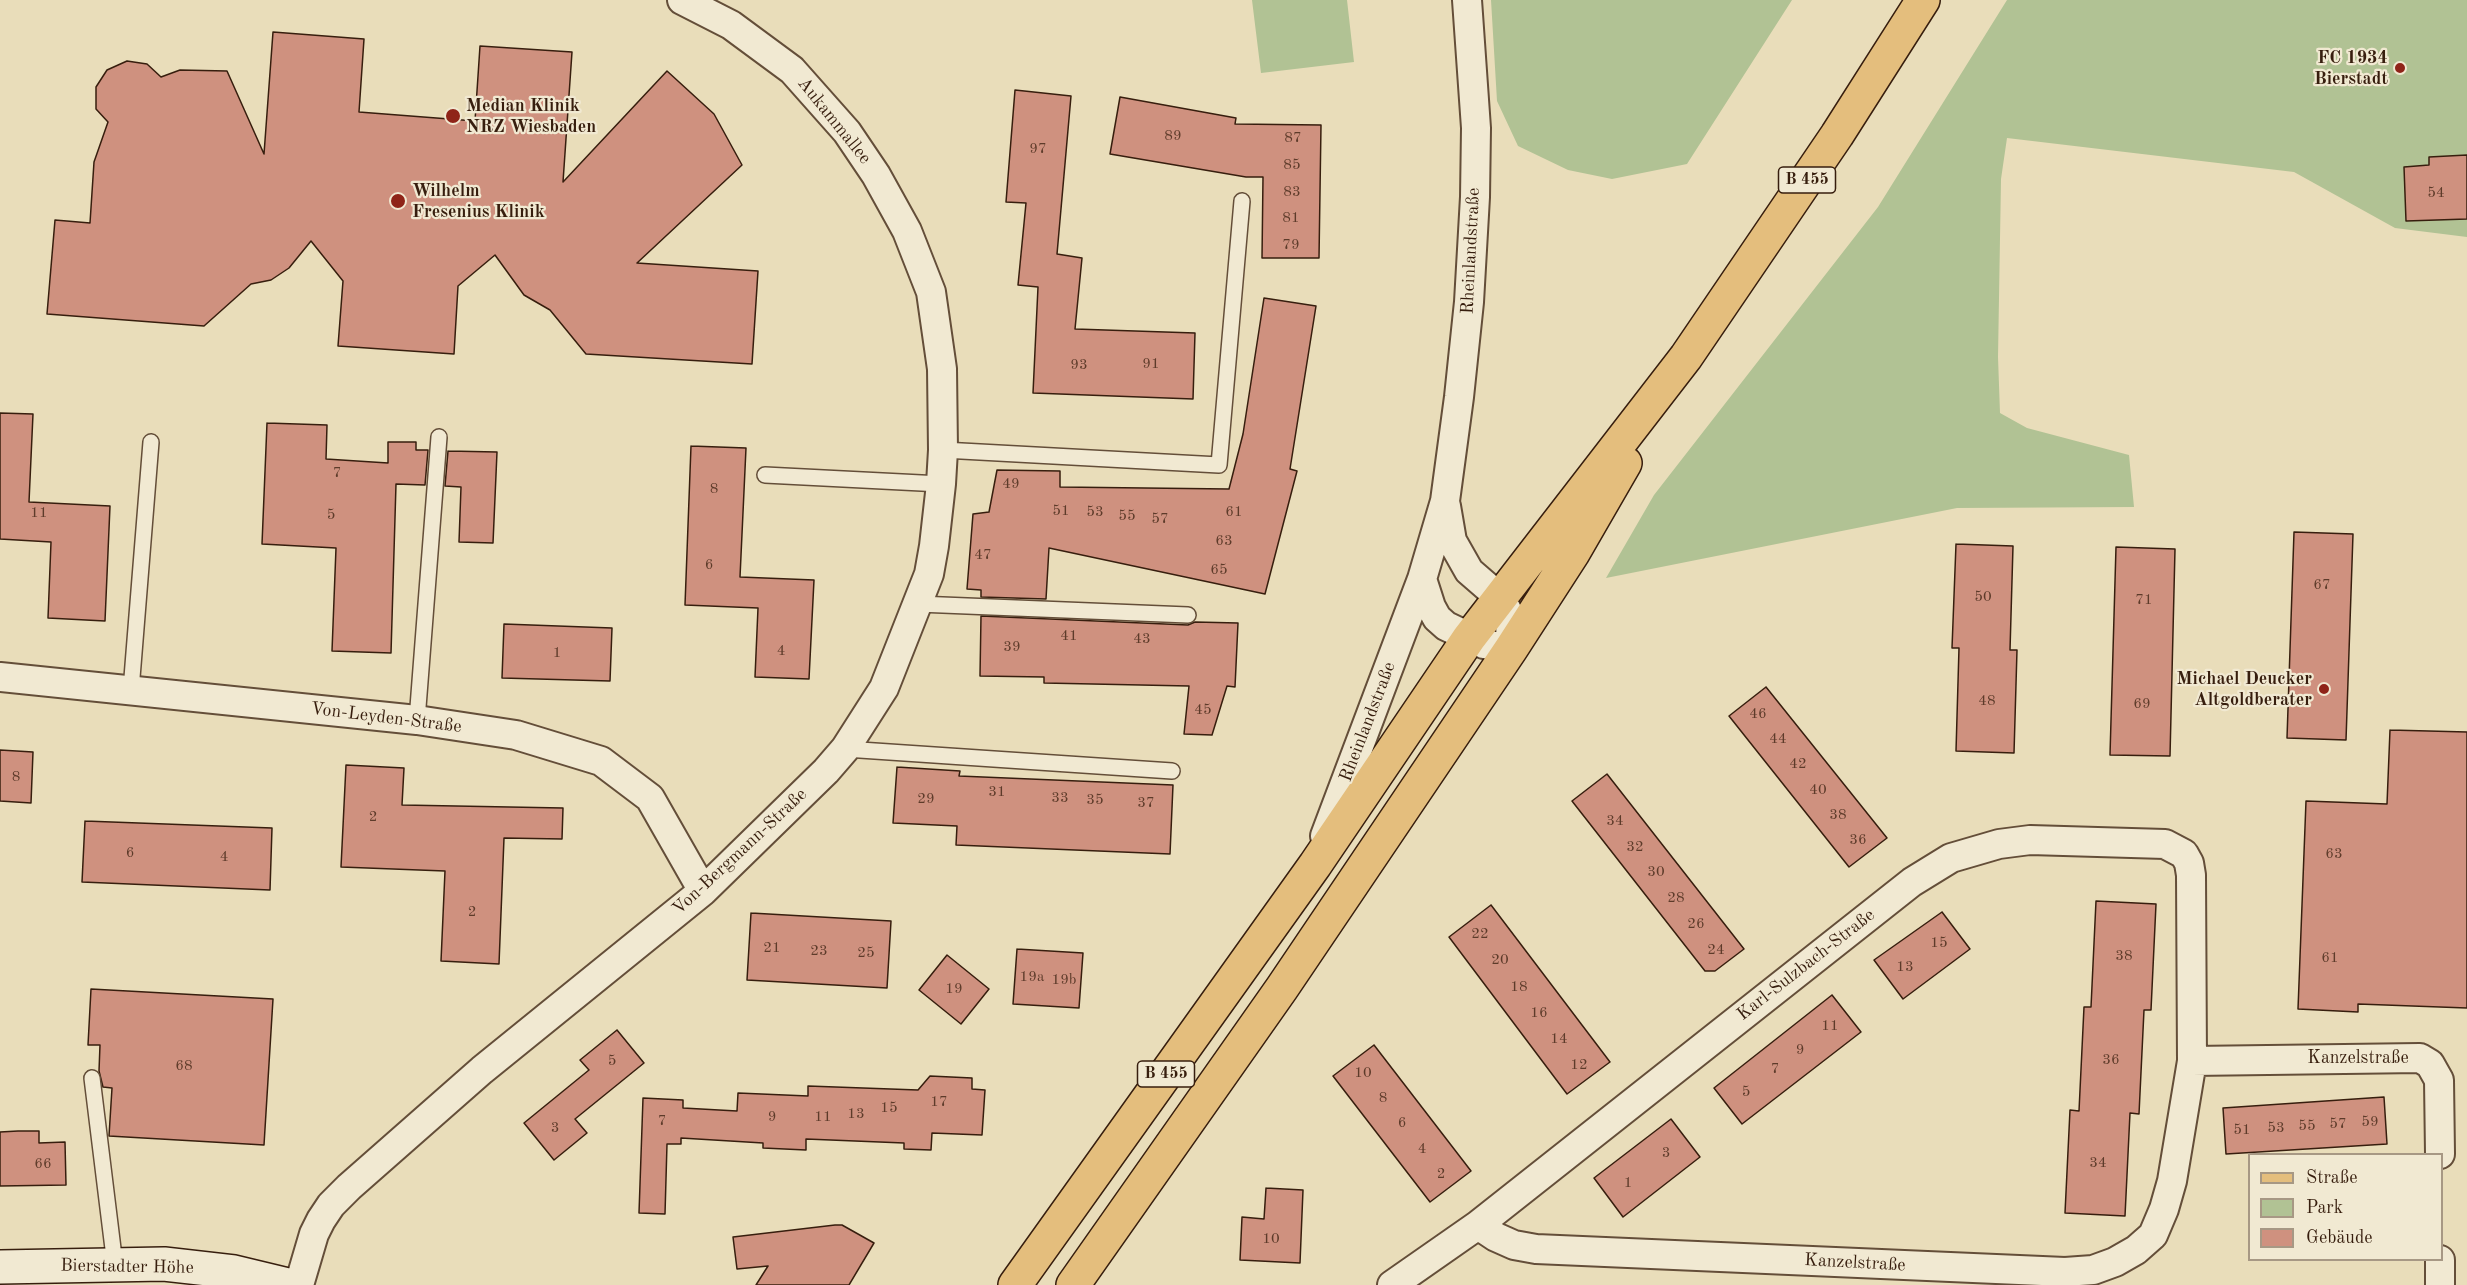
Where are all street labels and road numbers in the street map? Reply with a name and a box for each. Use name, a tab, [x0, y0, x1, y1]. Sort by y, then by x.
street label: Aukammallee	[792, 73, 876, 169]
road number: B 455	[1778, 167, 1836, 193]
street label: Rheinlandstraße	[1457, 187, 1485, 315]
street label: Rheinlandstraße	[1335, 659, 1401, 785]
street label: Von-Leyden-Straße	[309, 698, 463, 738]
street label: Von-Bergmann-Straße	[668, 784, 812, 920]
street label: Karl-Sulzbach-Straße	[1733, 905, 1879, 1025]
street label: Kanzelstraße	[2307, 1047, 2409, 1069]
road number: B 455	[1138, 1061, 1194, 1087]
street label: Kanzelstraße	[1804, 1250, 1906, 1276]
street label: Bierstadter Höhe	[60, 1255, 194, 1279]

